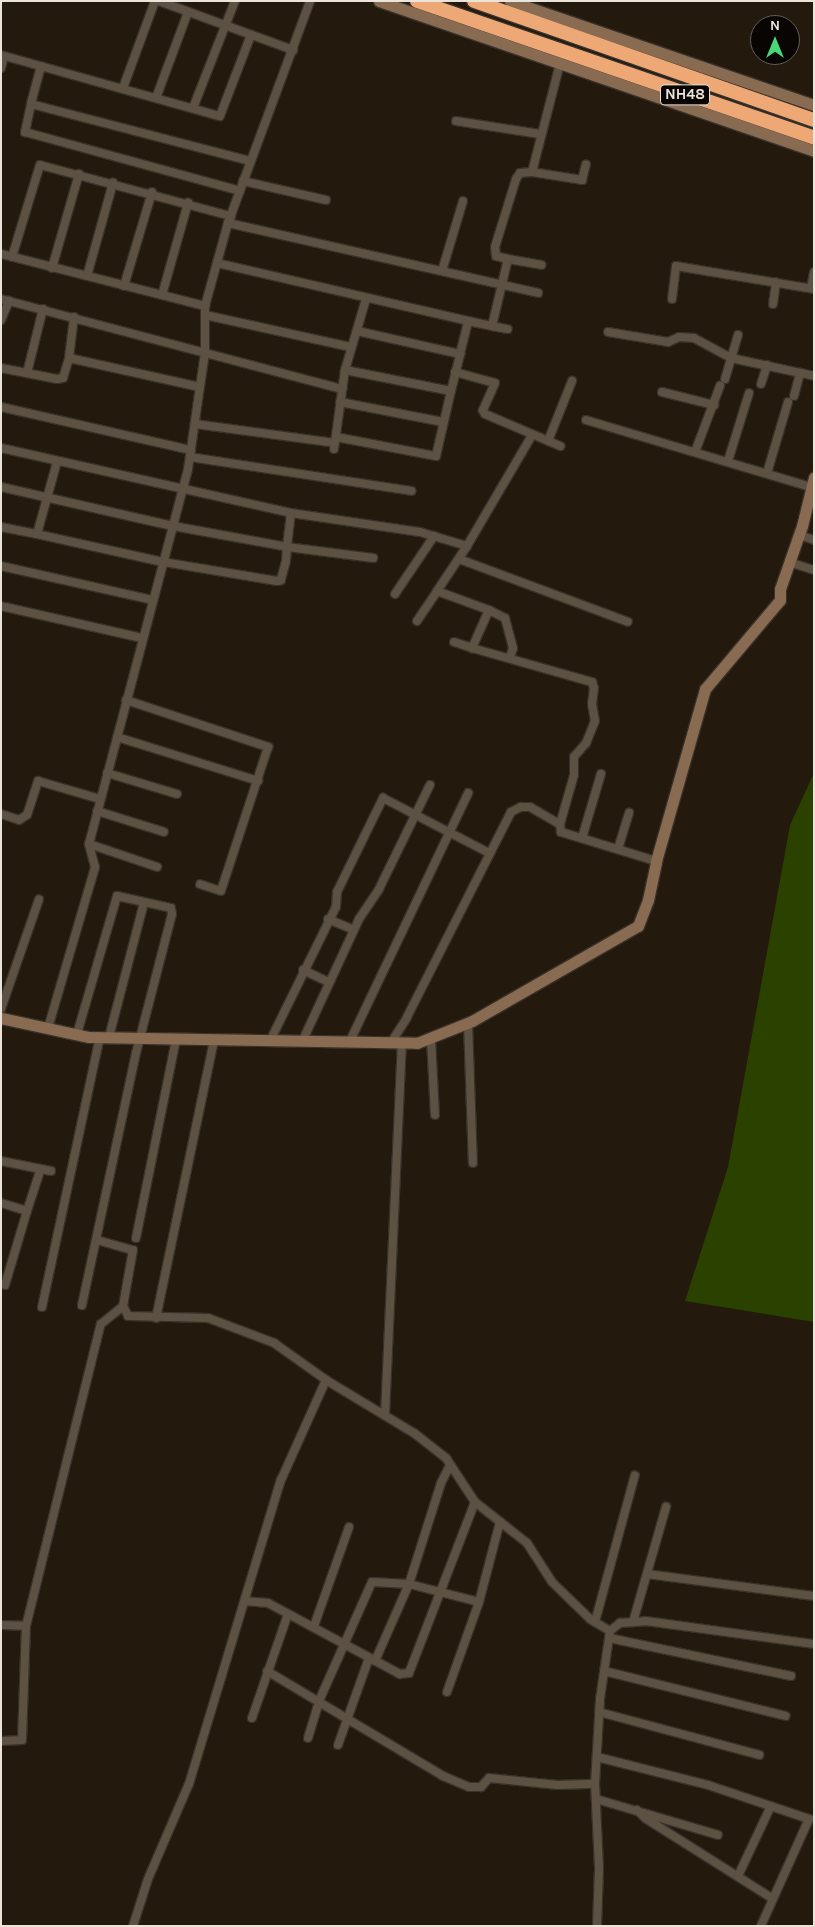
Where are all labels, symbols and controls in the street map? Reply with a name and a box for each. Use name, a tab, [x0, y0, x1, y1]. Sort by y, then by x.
north arrow	[750, 15, 800, 65]
text: N	[770, 17, 780, 34]
road number: NH48	[660, 82, 710, 108]

